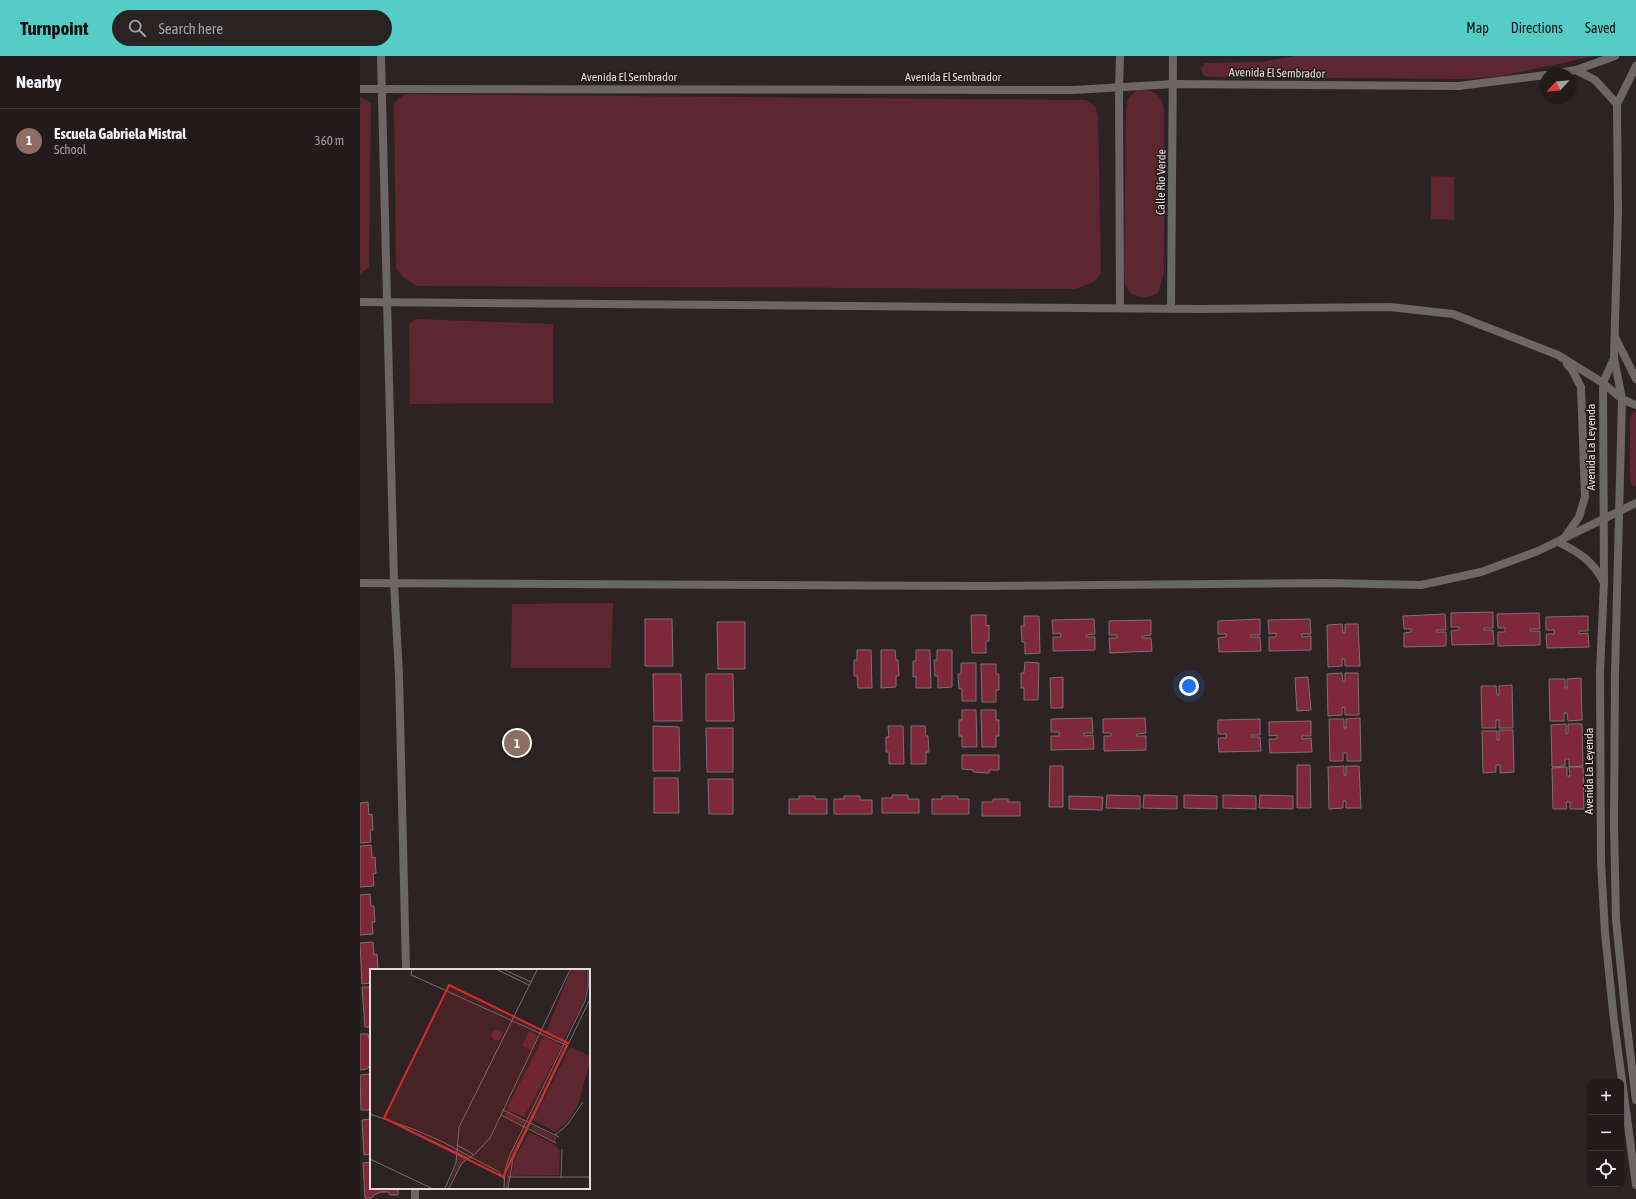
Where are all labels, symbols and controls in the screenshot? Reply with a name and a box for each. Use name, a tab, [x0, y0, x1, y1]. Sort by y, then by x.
search box	[112, 10, 392, 46]
text: Turnpoint	[20, 17, 88, 39]
icon: search	[126, 17, 148, 39]
text: Search here	[158, 20, 223, 37]
text: Map	[1466, 20, 1489, 36]
text: Directions	[1511, 20, 1563, 36]
text: Saved	[1585, 20, 1616, 36]
street label: Avenida El Sembrador	[1229, 65, 1326, 81]
north arrow	[1540, 68, 1576, 104]
street label: Avenida El Sembrador	[581, 70, 678, 84]
street label: Avenida El Sembrador	[905, 70, 1002, 84]
text: Nearby	[16, 72, 62, 92]
text: Escuela Gabriela Mistral	[54, 125, 186, 142]
text: 1	[26, 133, 32, 148]
text: 360 m	[315, 133, 344, 148]
text: School	[54, 142, 86, 157]
street label: Calle Río Verde	[1153, 149, 1169, 215]
street label: Avenida La Leyenda	[1584, 404, 1598, 490]
your location	[1179, 676, 1199, 696]
pin: 1	[504, 728, 530, 758]
street label: Avenida La Leyenda	[1582, 728, 1596, 814]
inset map	[370, 969, 590, 1189]
map controls	[1588, 1079, 1624, 1187]
button: +	[1588, 1079, 1624, 1115]
button: −	[1588, 1115, 1624, 1151]
button: locate	[1588, 1151, 1624, 1187]

